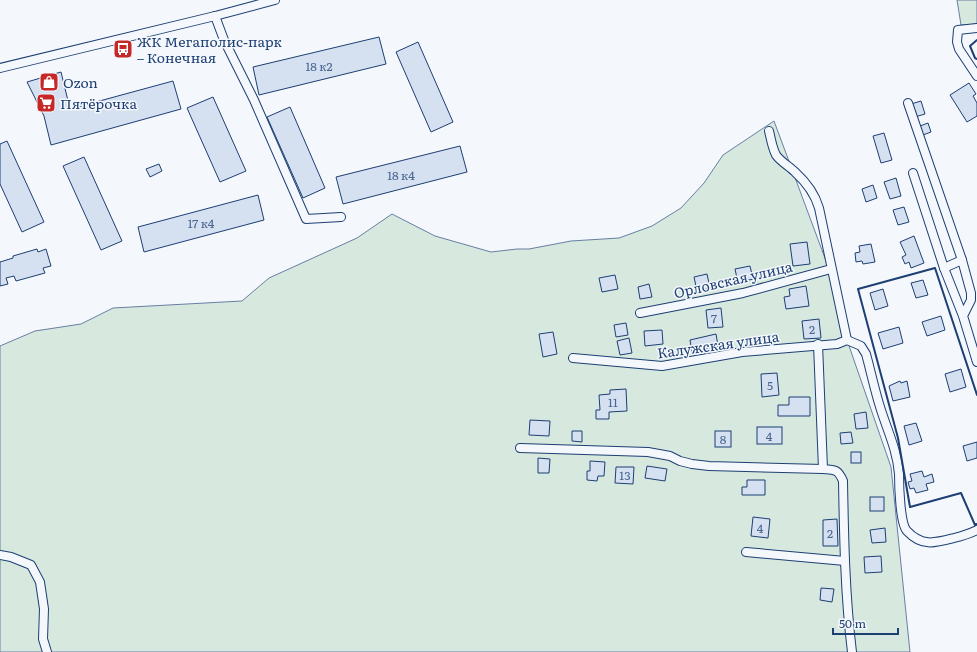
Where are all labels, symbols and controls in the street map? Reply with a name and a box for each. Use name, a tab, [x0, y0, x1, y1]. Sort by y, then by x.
place label: ЖК Мегаполис-парк – Конечная	[137, 31, 283, 67]
bus stop icon: ЖК Мегаполис-парк – Конечная	[112, 38, 134, 60]
house number: 18 к2	[305, 57, 333, 75]
shop icon: Ozon	[38, 71, 60, 93]
place label: Ozon	[63, 72, 98, 92]
supermarket icon: Пятёрочка	[35, 92, 57, 114]
place label: Пятёрочка	[60, 93, 138, 113]
house number: 18 к4	[387, 166, 415, 184]
house number: 17 к4	[188, 214, 215, 232]
street label: Орловская улица	[672, 256, 795, 302]
house number: 7	[711, 309, 717, 327]
house number: 2	[809, 320, 815, 338]
street label: Калужская улица	[656, 325, 781, 362]
house number: 5	[767, 376, 773, 394]
house number: 11	[608, 393, 618, 411]
house number: 4	[766, 427, 773, 445]
house number: 8	[720, 430, 727, 448]
house number: 13	[619, 466, 631, 484]
house number: 4	[757, 519, 764, 537]
house number: 2	[827, 524, 833, 542]
scale bar	[833, 610, 898, 636]
text: 50 m	[839, 614, 866, 632]

